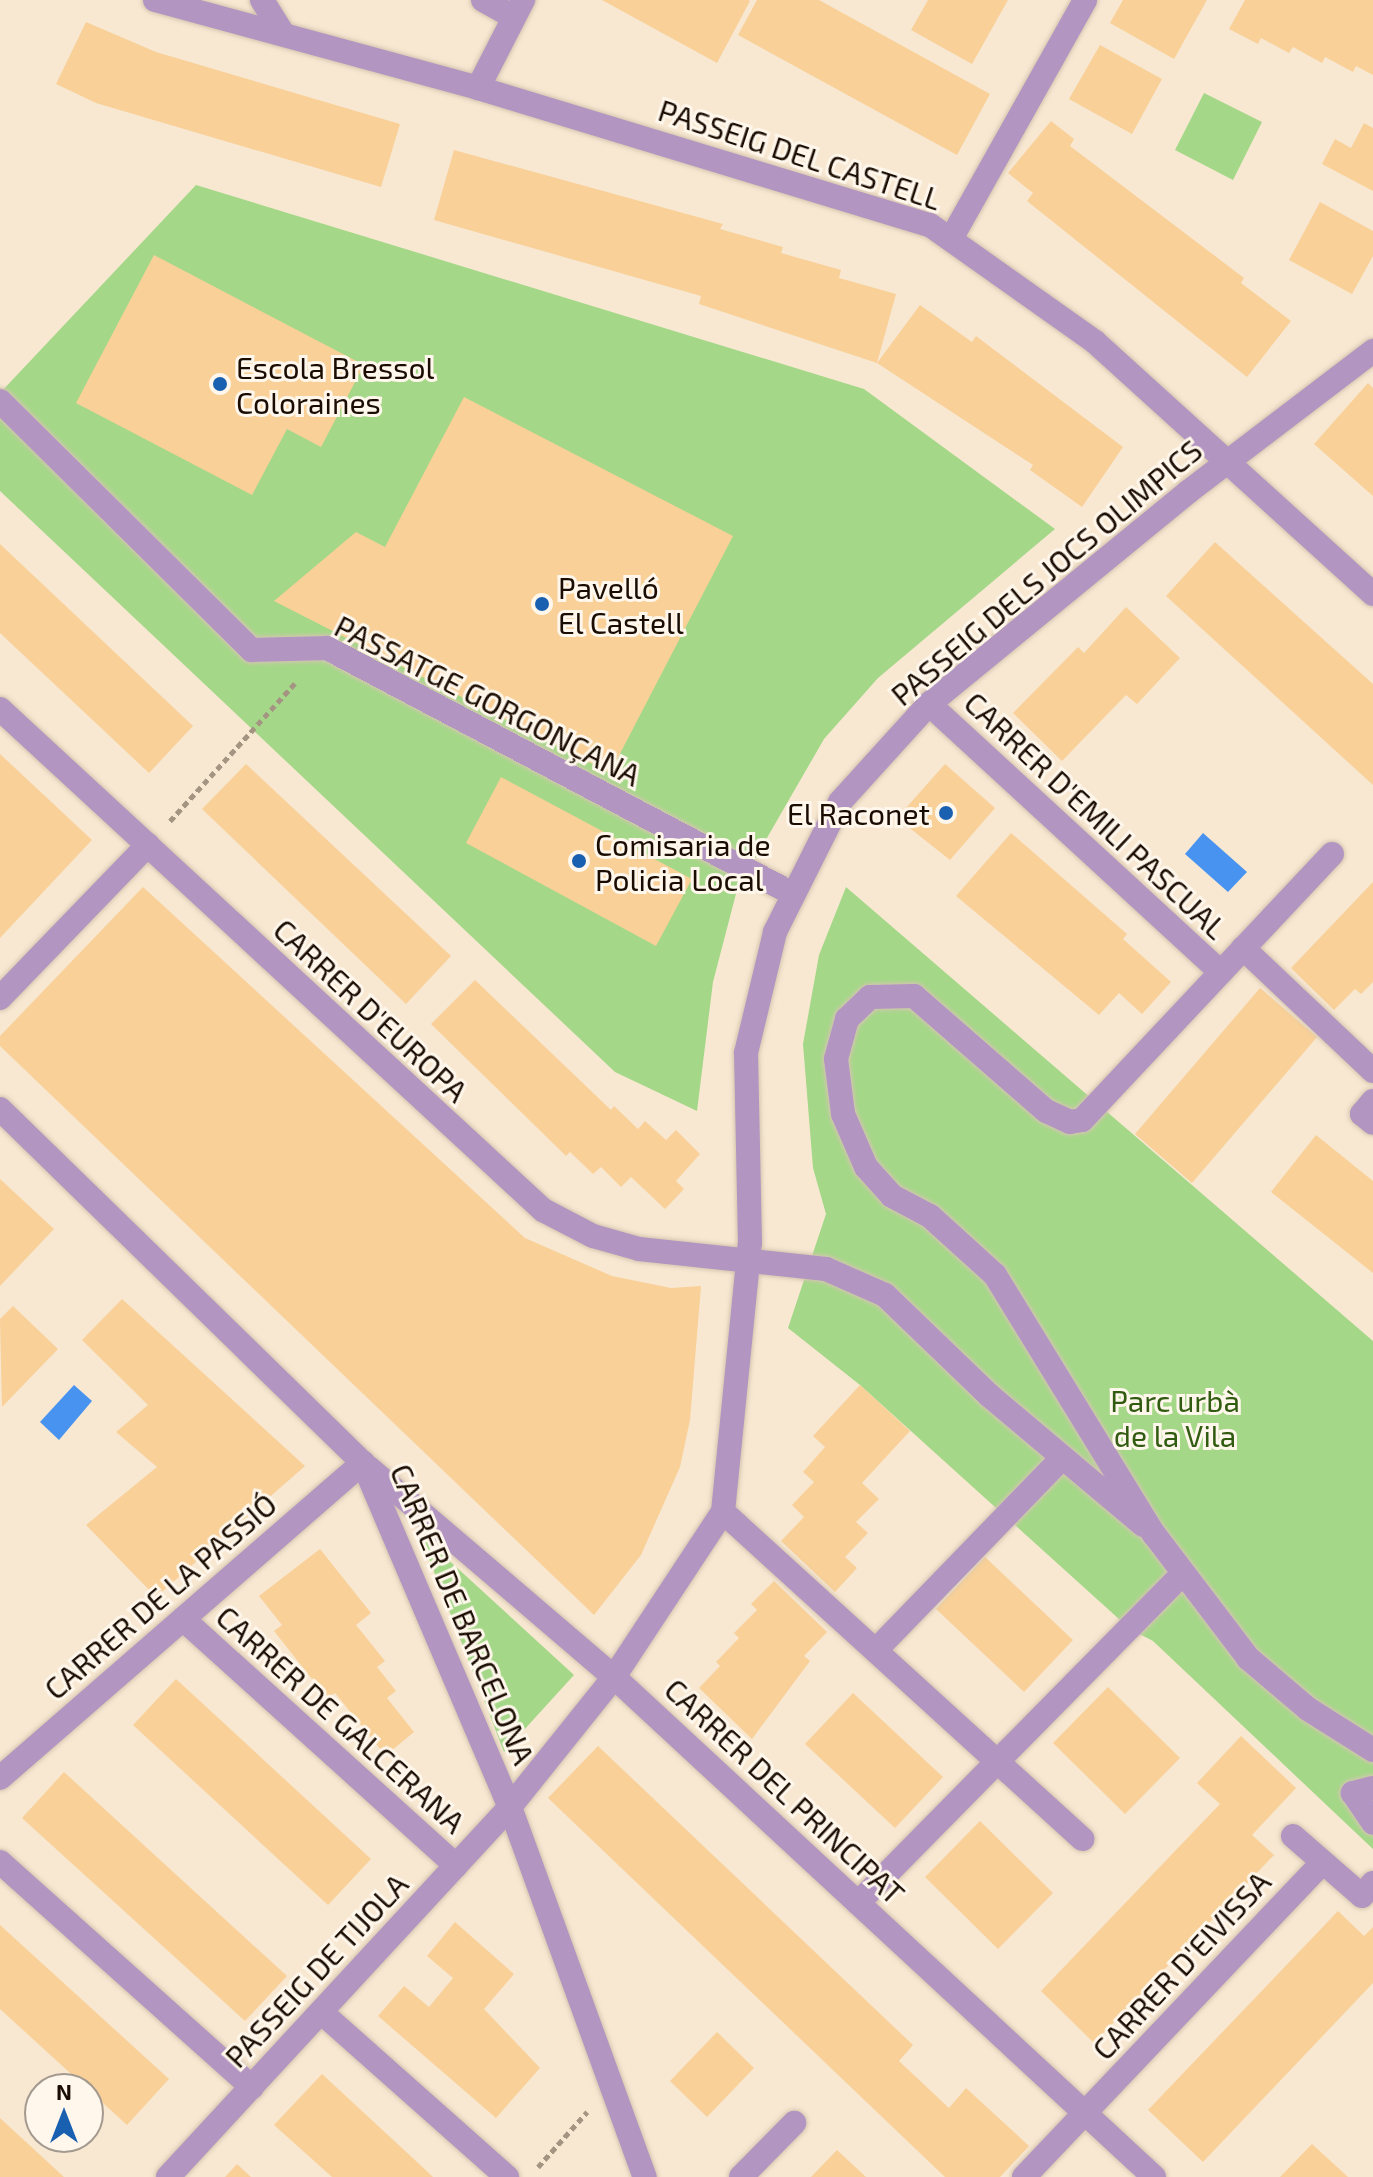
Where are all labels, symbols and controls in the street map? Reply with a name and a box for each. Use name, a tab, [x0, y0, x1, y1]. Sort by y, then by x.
street label: PASSEIG DEL CASTELL	[654, 91, 946, 217]
place label: Escola Bressol Coloraines	[236, 349, 434, 420]
marker: Escola Bressol Coloraines	[211, 375, 229, 393]
street label: PASSEIG DELS JOCS OLIMPICS	[883, 431, 1209, 713]
place label: Pavelló El Castell	[558, 569, 685, 640]
marker: Pavelló El Castell	[533, 595, 551, 613]
street label: PASSATGE GORGONÇANA	[329, 607, 647, 793]
street label: CARRER D'EMILI PASCUAL	[957, 684, 1235, 946]
place label: El Raconet	[786, 795, 930, 831]
marker: El Raconet	[937, 804, 955, 822]
place label: Comisaria de Policia Local	[595, 826, 770, 896]
marker: Comisaria de Policia Local	[570, 852, 588, 870]
street label: CARRER D'EUROPA	[267, 911, 475, 1109]
park label: Parc urbà de la Vila	[1110, 1382, 1240, 1452]
street label: CARRER DE BARCELONA	[383, 1458, 543, 1770]
street label: CARRER DE LA PASSIÓ	[37, 1485, 283, 1707]
street label: CARRER DE GALCERANA	[209, 1598, 473, 1840]
street label: CARRER DEL PRINCIPAT	[658, 1670, 912, 1912]
street label: CARRER D'EIVISSA	[1085, 1863, 1277, 2067]
street label: PASSEIG DE TIJOLA	[217, 1866, 415, 2074]
north arrow	[24, 2073, 104, 2153]
text: N	[56, 2078, 72, 2104]

